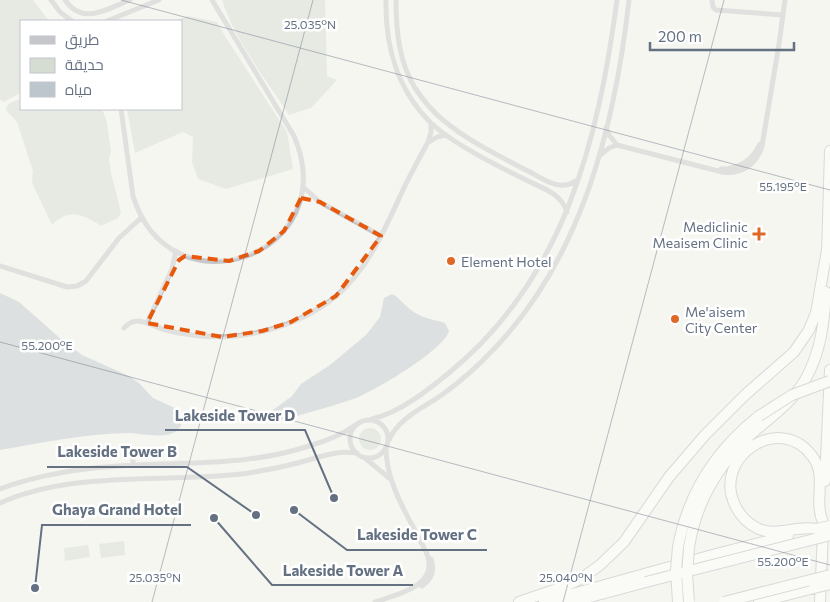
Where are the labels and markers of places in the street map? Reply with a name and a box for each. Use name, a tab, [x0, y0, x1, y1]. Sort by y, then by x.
place label: Mediclinic Meaisem Clinic	[652, 218, 748, 251]
marker: Mediclinic Meaisem Clinic	[752, 227, 766, 241]
place label: Element Hotel	[461, 253, 552, 270]
marker: Element Hotel	[445, 255, 457, 267]
place label: Me'aisem City Center	[685, 303, 758, 336]
marker: Me'aisem City Center	[669, 313, 681, 325]
callout: Lakeside Tower D	[165, 400, 305, 430]
callout: Lakeside Tower B	[47, 437, 187, 467]
callout: Ghaya Grand Hotel	[42, 495, 191, 525]
callout: Lakeside Tower C	[347, 520, 487, 550]
callout: Lakeside Tower A	[272, 555, 413, 585]

